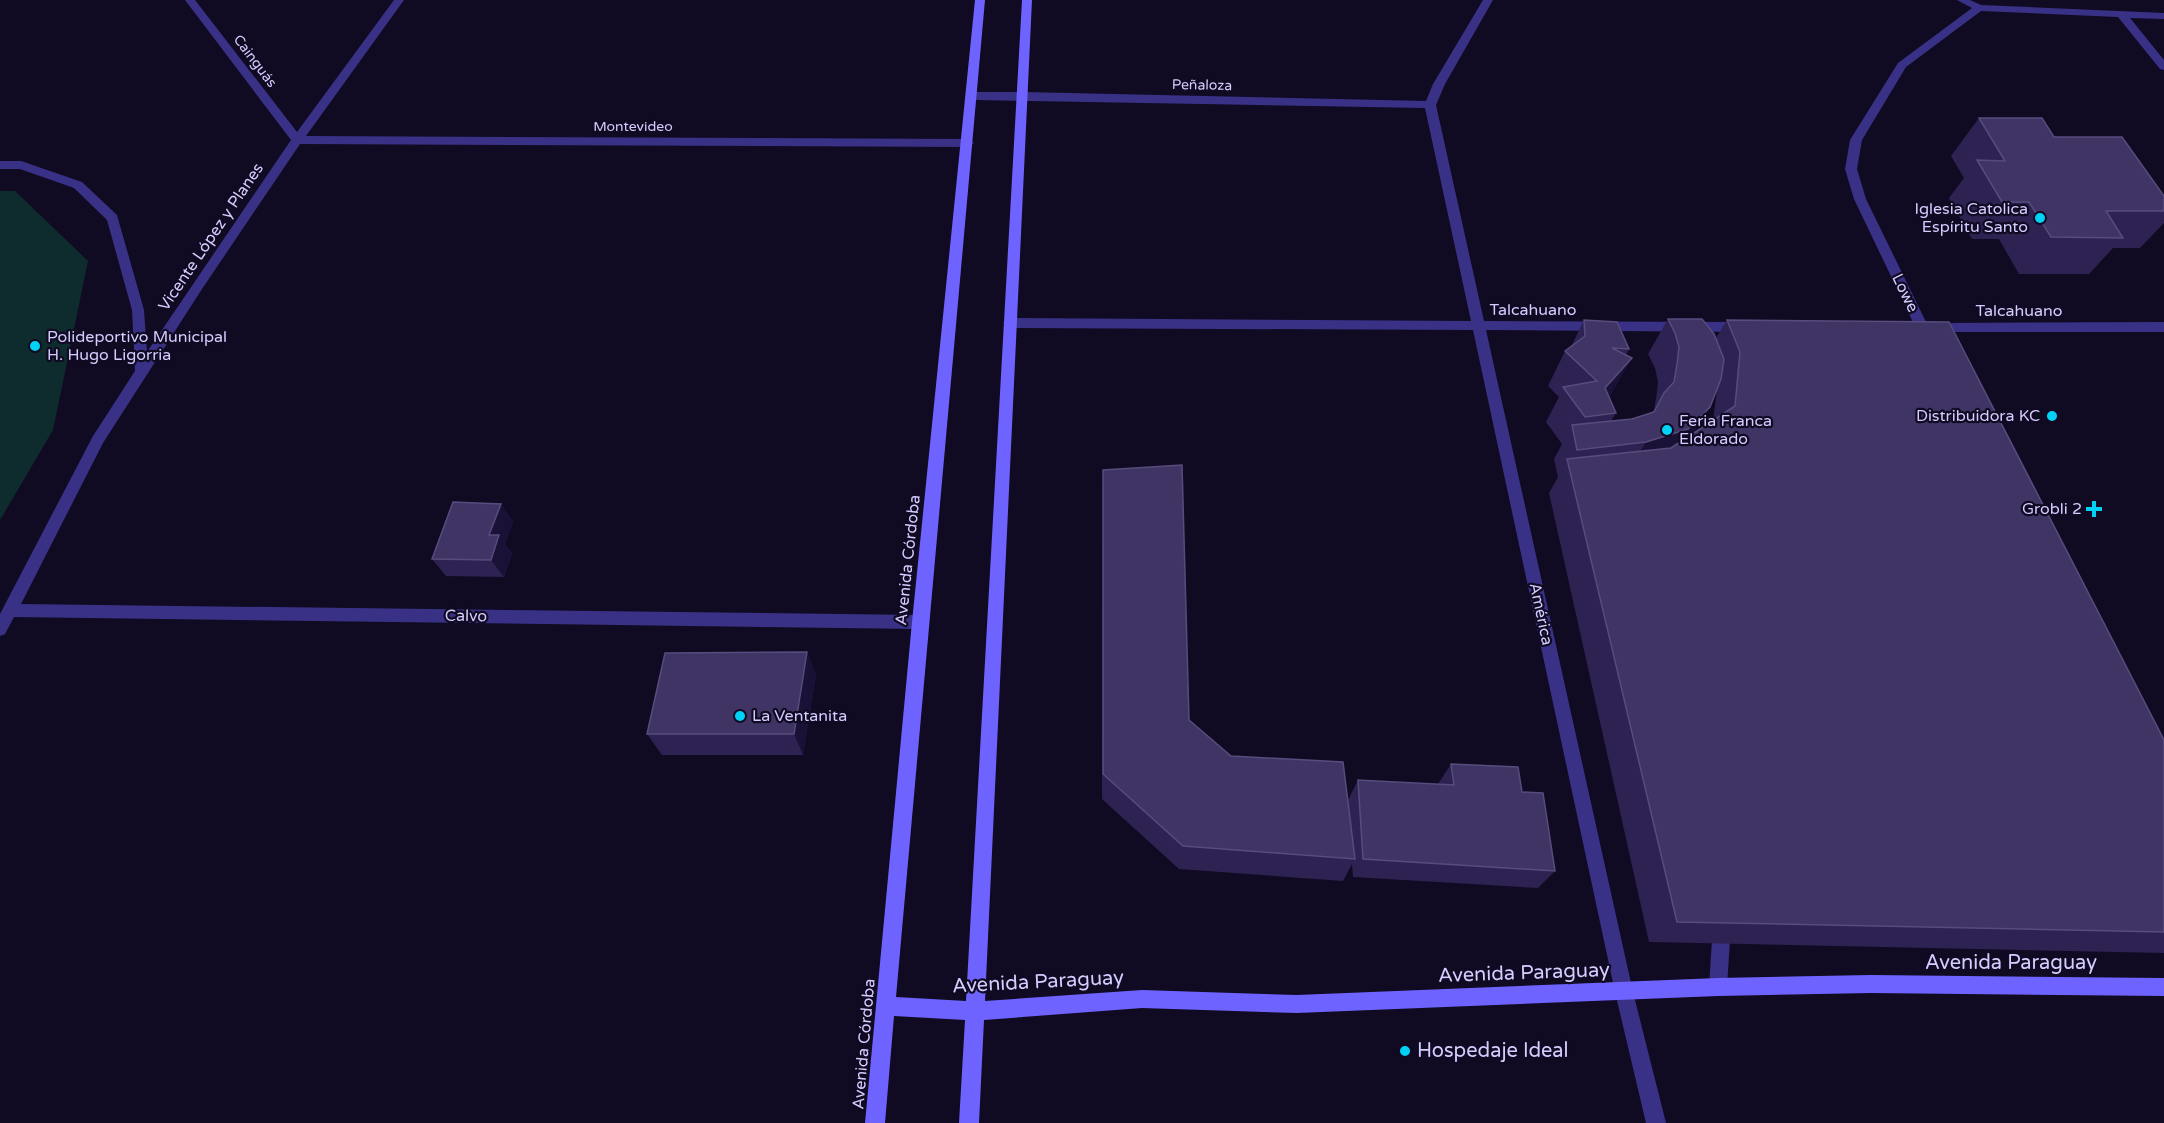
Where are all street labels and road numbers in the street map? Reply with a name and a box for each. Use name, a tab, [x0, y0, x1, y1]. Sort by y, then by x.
street label: Cainguás	[230, 31, 280, 91]
street label: Peñaloza	[1172, 76, 1232, 94]
street label: Montevideo	[593, 118, 673, 135]
street label: Vicente López y Planes	[154, 159, 268, 315]
street label: Lowe	[1887, 270, 1923, 316]
street label: Talcahuano	[1490, 300, 1576, 320]
street label: Talcahuano	[1976, 301, 2062, 321]
street label: Avenida Córdoba	[891, 494, 925, 626]
street label: América	[1525, 581, 1557, 647]
street label: Calvo	[445, 606, 487, 626]
street label: Avenida Paraguay	[1925, 951, 2097, 975]
street label: Avenida Paraguay	[1438, 958, 1611, 988]
street label: Avenida Paraguay	[952, 966, 1125, 998]
street label: Avenida Córdoba	[848, 978, 880, 1110]

